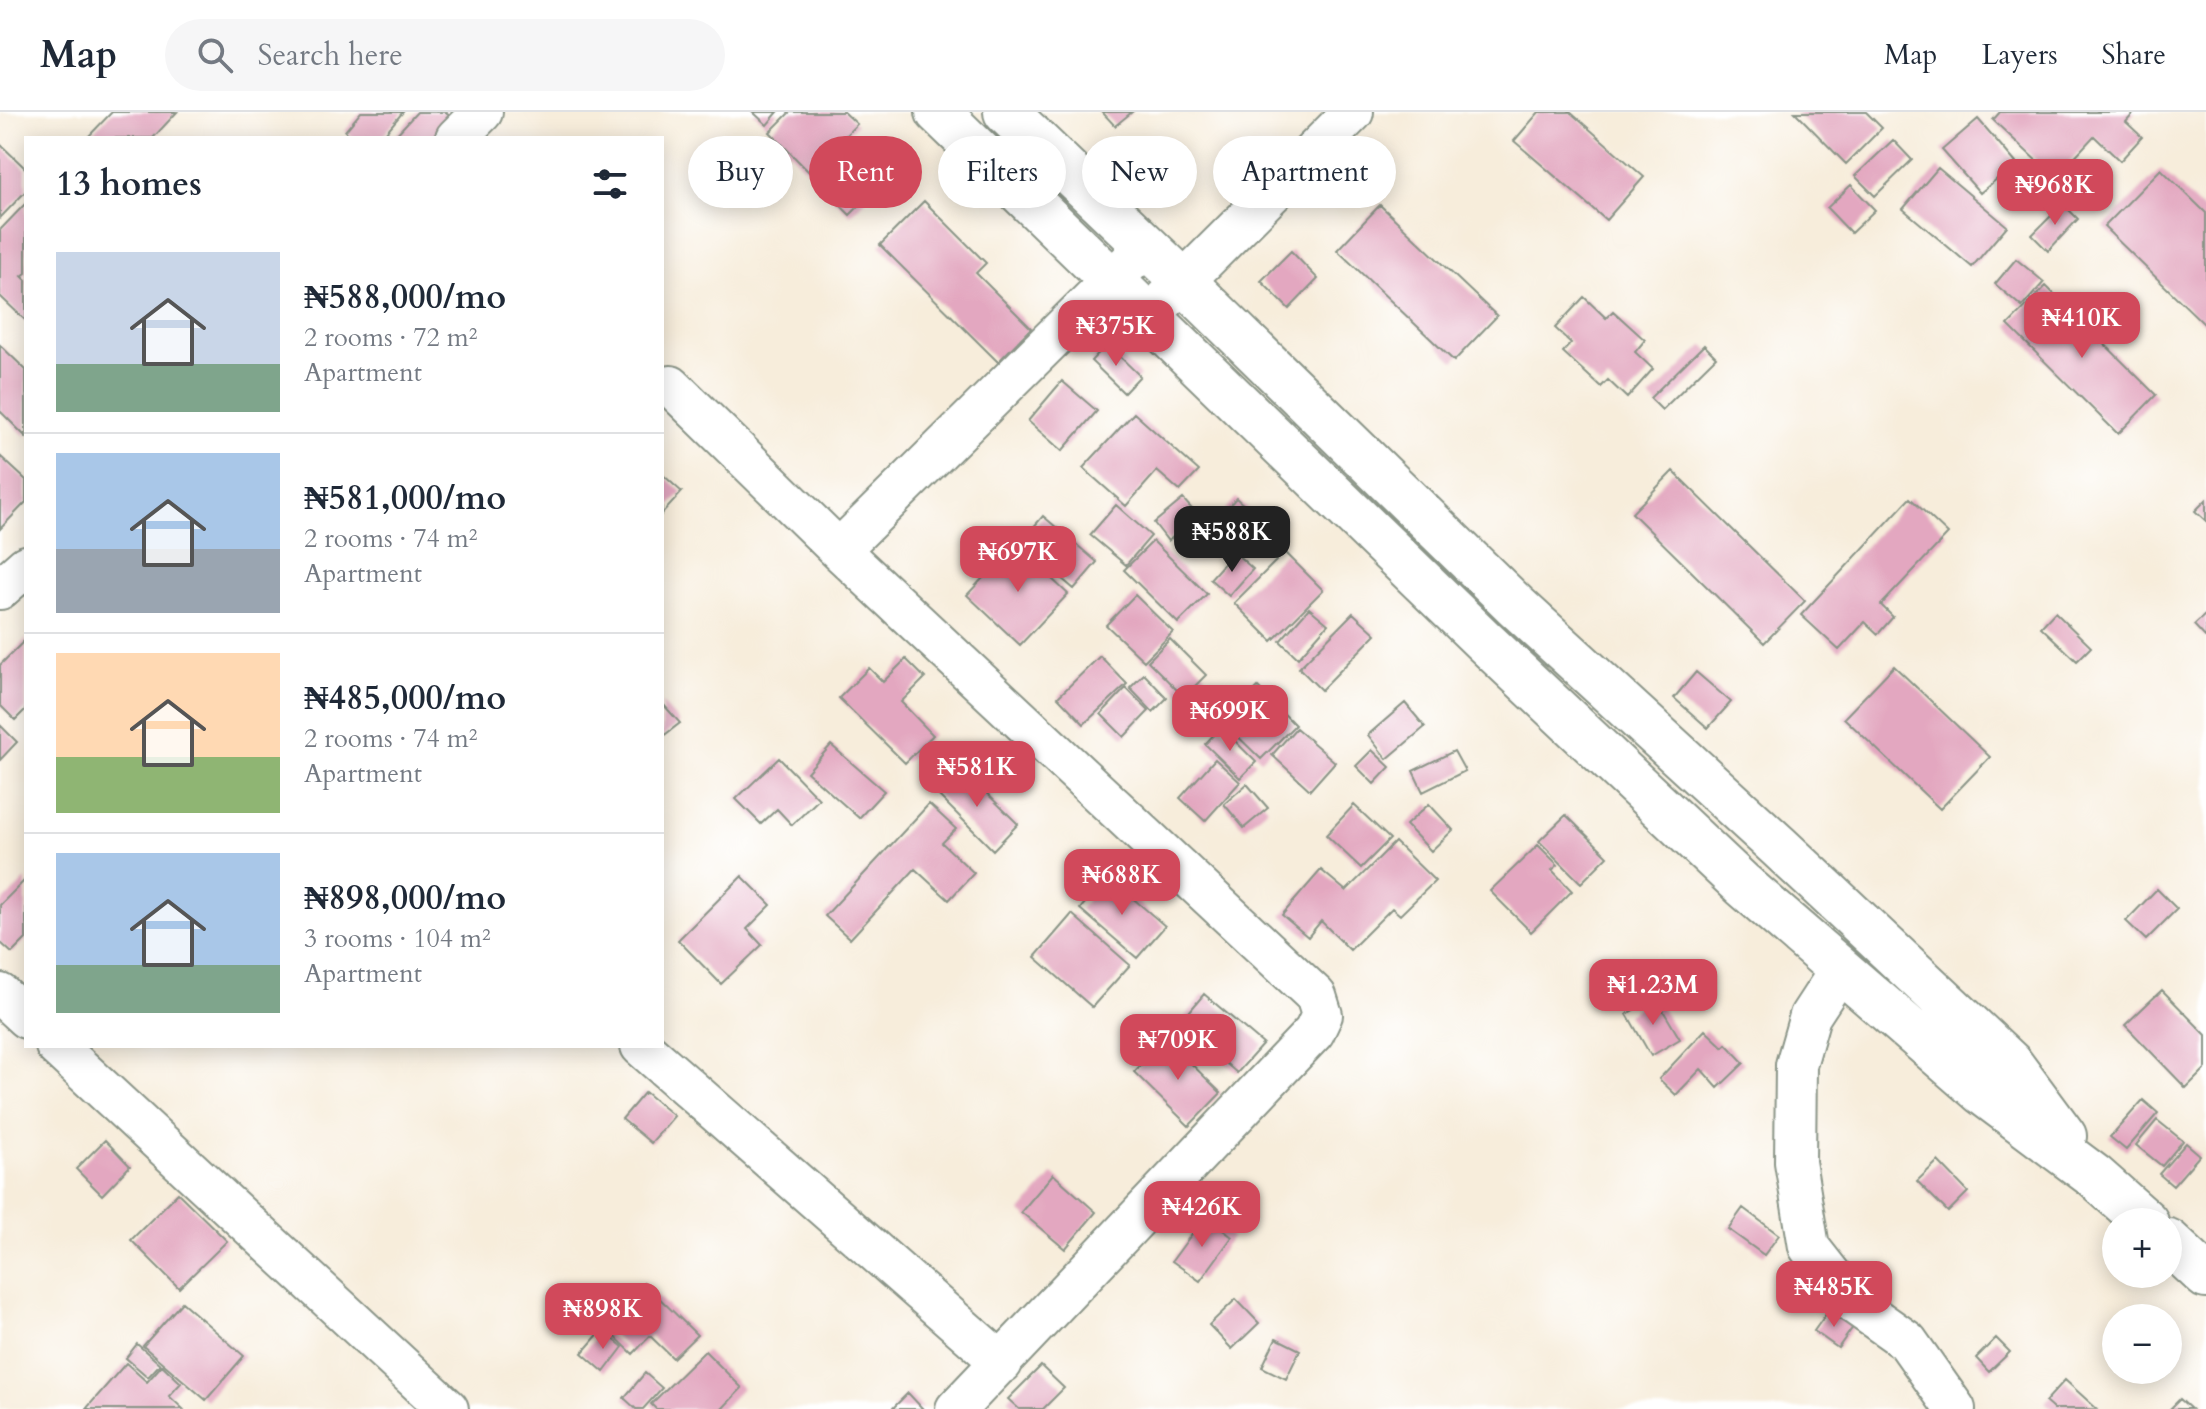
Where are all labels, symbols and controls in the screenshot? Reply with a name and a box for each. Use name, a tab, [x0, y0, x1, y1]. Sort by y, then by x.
search box	[165, 19, 725, 91]
text: Map	[40, 29, 117, 81]
icon: search	[193, 33, 237, 77]
text: Search here	[257, 35, 403, 76]
text: Map	[1884, 36, 1937, 74]
text: Layers	[1981, 36, 2058, 74]
text: Share	[2102, 36, 2166, 74]
chip: Buy	[688, 136, 793, 208]
chip: Rent	[809, 136, 922, 208]
chip: Filters	[938, 136, 1066, 208]
chip: New	[1082, 136, 1197, 208]
chip: Apartment	[1213, 136, 1396, 208]
pin: ₦968K	[1999, 159, 2111, 227]
text: 13 homes	[56, 161, 202, 207]
icon: filters	[588, 162, 632, 206]
text: ₦968K	[2015, 167, 2095, 202]
text: ₦588,000/mo	[304, 274, 506, 320]
icon: home	[120, 284, 216, 380]
pin: ₦410K	[2026, 292, 2138, 360]
pin: ₦375K	[1060, 300, 1172, 368]
text: ₦410K	[2042, 300, 2122, 335]
text: ₦375K	[1076, 308, 1156, 343]
text: 2 rooms · 72 m²	[304, 320, 477, 355]
text: Apartment	[304, 355, 422, 390]
text: ₦581,000/mo	[304, 475, 506, 521]
icon: home	[120, 485, 216, 581]
pin: ₦588K	[1176, 506, 1288, 574]
text: ₦588K	[1192, 514, 1272, 549]
text: 2 rooms · 74 m²	[304, 521, 477, 556]
pin: ₦697K	[962, 526, 1074, 594]
text: ₦697K	[978, 534, 1058, 569]
text: Apartment	[304, 556, 422, 591]
text: ₦485,000/mo	[304, 675, 506, 721]
icon: home	[120, 685, 216, 781]
pin: ₦699K	[1174, 685, 1286, 753]
text: ₦699K	[1190, 693, 1270, 728]
text: 2 rooms · 74 m²	[304, 721, 477, 756]
pin: ₦581K	[921, 741, 1033, 809]
text: ₦581K	[937, 749, 1017, 784]
text: Apartment	[304, 756, 422, 791]
pin: ₦688K	[1066, 849, 1178, 917]
text: ₦688K	[1082, 857, 1162, 892]
text: ₦898,000/mo	[304, 875, 506, 921]
icon: home	[120, 885, 216, 981]
text: 3 rooms · 104 m²	[304, 921, 491, 956]
text: Apartment	[304, 956, 422, 991]
pin: ₦1.23M	[1588, 959, 1718, 1027]
text: ₦1.23M	[1607, 967, 1699, 1002]
pin: ₦709K	[1122, 1014, 1234, 1082]
text: ₦709K	[1138, 1022, 1218, 1057]
pin: ₦426K	[1146, 1181, 1258, 1249]
text: ₦426K	[1162, 1189, 1242, 1224]
map controls	[2102, 1208, 2182, 1384]
button: +	[2102, 1208, 2182, 1288]
pin: ₦485K	[1778, 1261, 1890, 1329]
text: ₦485K	[1794, 1269, 1874, 1304]
pin: ₦898K	[547, 1283, 659, 1351]
text: ₦898K	[563, 1291, 643, 1326]
button: −	[2102, 1304, 2182, 1384]

